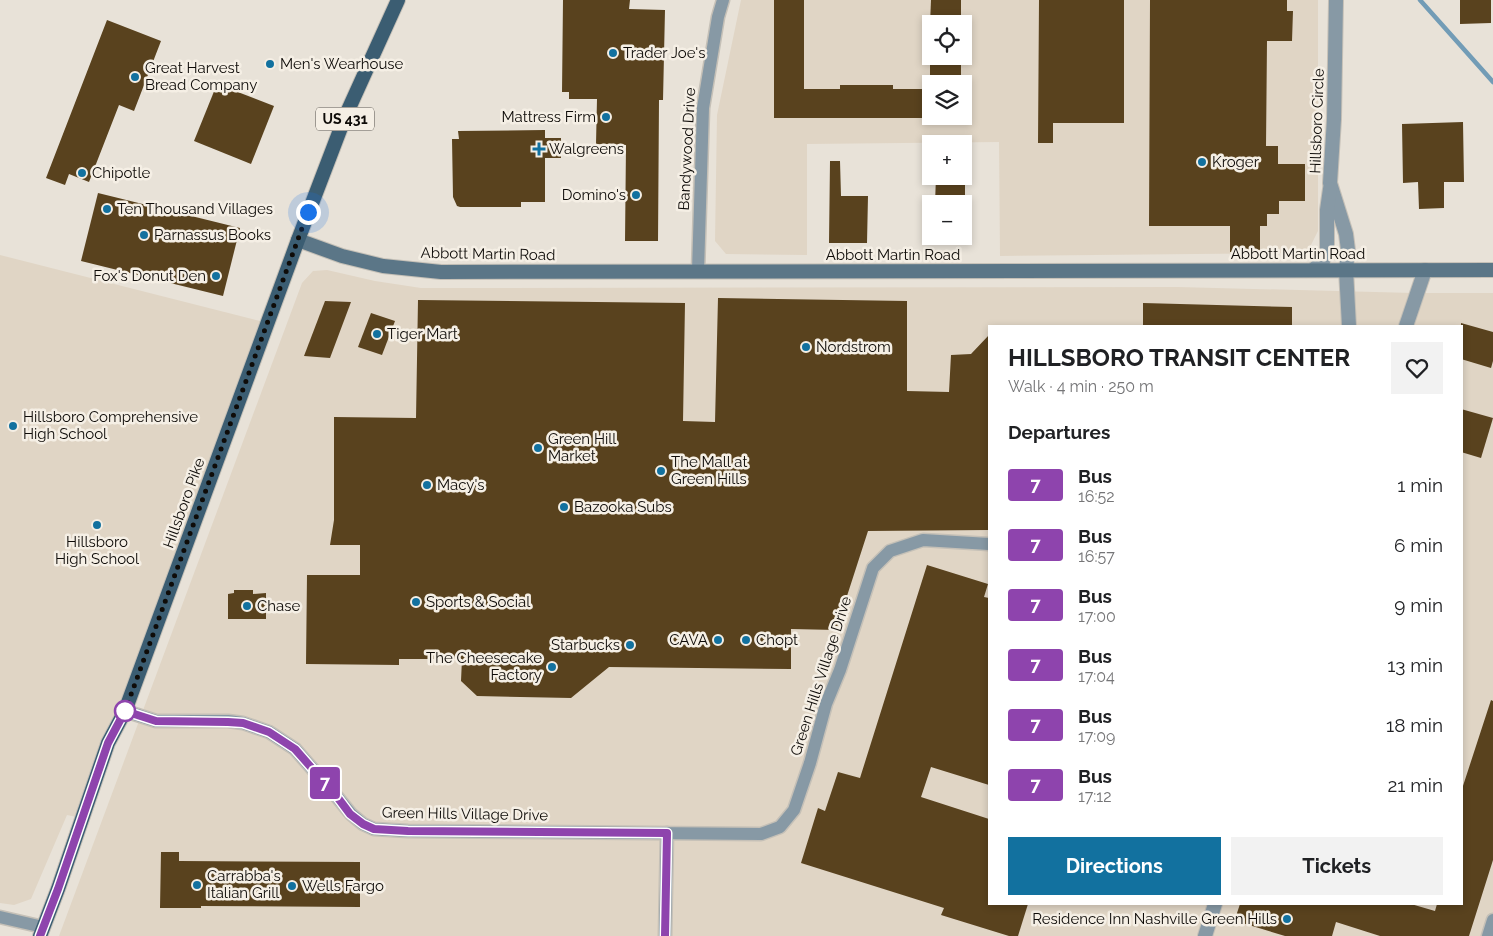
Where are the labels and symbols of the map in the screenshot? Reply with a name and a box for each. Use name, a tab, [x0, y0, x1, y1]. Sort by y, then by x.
place label: Trader Joe's	[623, 44, 705, 62]
marker: Trader Joe's	[607, 47, 619, 59]
place label: Men's Wearhouse	[280, 55, 404, 73]
marker: Men's Wearhouse	[264, 58, 276, 70]
place label: Great Harvest Bread Company	[145, 59, 257, 94]
street label: Hillsboro Circle	[1306, 68, 1328, 174]
marker: Great Harvest Bread Company	[129, 71, 141, 83]
street label: Bandywood Drive	[675, 87, 699, 211]
road number: US 431	[316, 108, 374, 130]
place label: Mattress Firm	[501, 108, 596, 126]
marker: Mattress Firm	[600, 111, 612, 123]
place label: Walgreens	[549, 140, 624, 158]
marker: Walgreens	[533, 143, 545, 155]
place label: Kroger	[1212, 153, 1260, 171]
marker: Kroger	[1196, 156, 1208, 168]
place label: Chipotle	[92, 164, 150, 182]
marker: Chipotle	[76, 167, 88, 179]
place label: Domino's	[562, 186, 626, 204]
marker: Domino's	[630, 189, 642, 201]
place label: Ten Thousand Villages	[117, 200, 273, 218]
your location	[296, 200, 321, 225]
marker: Ten Thousand Villages	[101, 203, 113, 215]
place label: Parnassus Books	[154, 226, 271, 244]
marker: Parnassus Books	[138, 229, 150, 241]
street label: Abbott Martin Road	[421, 244, 555, 264]
street label: Abbott Martin Road	[1231, 245, 1365, 263]
street label: Abbott Martin Road	[826, 246, 960, 264]
place label: Fox's Donut Den	[93, 267, 206, 285]
marker: Fox's Donut Den	[210, 270, 222, 282]
place label: Tiger Mart	[387, 325, 458, 343]
marker: Tiger Mart	[371, 328, 383, 340]
place label: Nordstrom	[816, 338, 891, 356]
marker: Nordstrom	[800, 341, 812, 353]
place label: Hillsboro Comprehensive High School	[23, 408, 198, 443]
marker: Hillsboro Comprehensive High School	[7, 420, 19, 432]
place label: Green Hill Market	[548, 430, 617, 465]
marker: Green Hill Market	[532, 442, 544, 454]
place label: The Mall at Green Hills	[671, 453, 747, 488]
street label: Hillsboro Pike	[159, 455, 209, 551]
marker: The Mall at Green Hills	[655, 465, 667, 477]
place label: Macy's	[437, 476, 485, 494]
marker: Macy's	[421, 479, 433, 491]
place label: Bazooka Subs	[574, 498, 672, 516]
marker: Bazooka Subs	[558, 501, 570, 513]
marker: Hillsboro High School	[91, 519, 103, 531]
place label: Hillsboro High School	[55, 533, 140, 568]
place label: Sports & Social	[426, 593, 531, 611]
street label: Green Hills Village Drive	[787, 594, 855, 758]
marker: Sports & Social	[410, 596, 422, 608]
place label: Chase	[257, 597, 300, 615]
marker: Chase	[241, 600, 253, 612]
place label: CAVA	[669, 631, 708, 649]
place label: Chopt	[756, 631, 798, 649]
marker: CAVA	[712, 634, 724, 646]
marker: Chopt	[740, 634, 752, 646]
place label: Starbucks	[551, 636, 620, 654]
marker: Starbucks	[624, 639, 636, 651]
place label: The Cheesecake Factory	[426, 649, 542, 684]
marker: The Cheesecake Factory	[546, 661, 558, 673]
unlabelled marker	[114, 700, 136, 722]
line badge: 7	[309, 767, 341, 799]
street label: Green Hills Village Drive	[382, 804, 549, 824]
place label: Carrabba's Italian Grill	[207, 867, 281, 902]
place label: Wells Fargo	[302, 877, 384, 895]
marker: Carrabba's Italian Grill	[191, 879, 203, 891]
marker: Wells Fargo	[286, 880, 298, 892]
place label: Residence Inn Nashville Green Hills	[1032, 910, 1277, 928]
marker: Residence Inn Nashville Green Hills	[1281, 913, 1293, 925]

